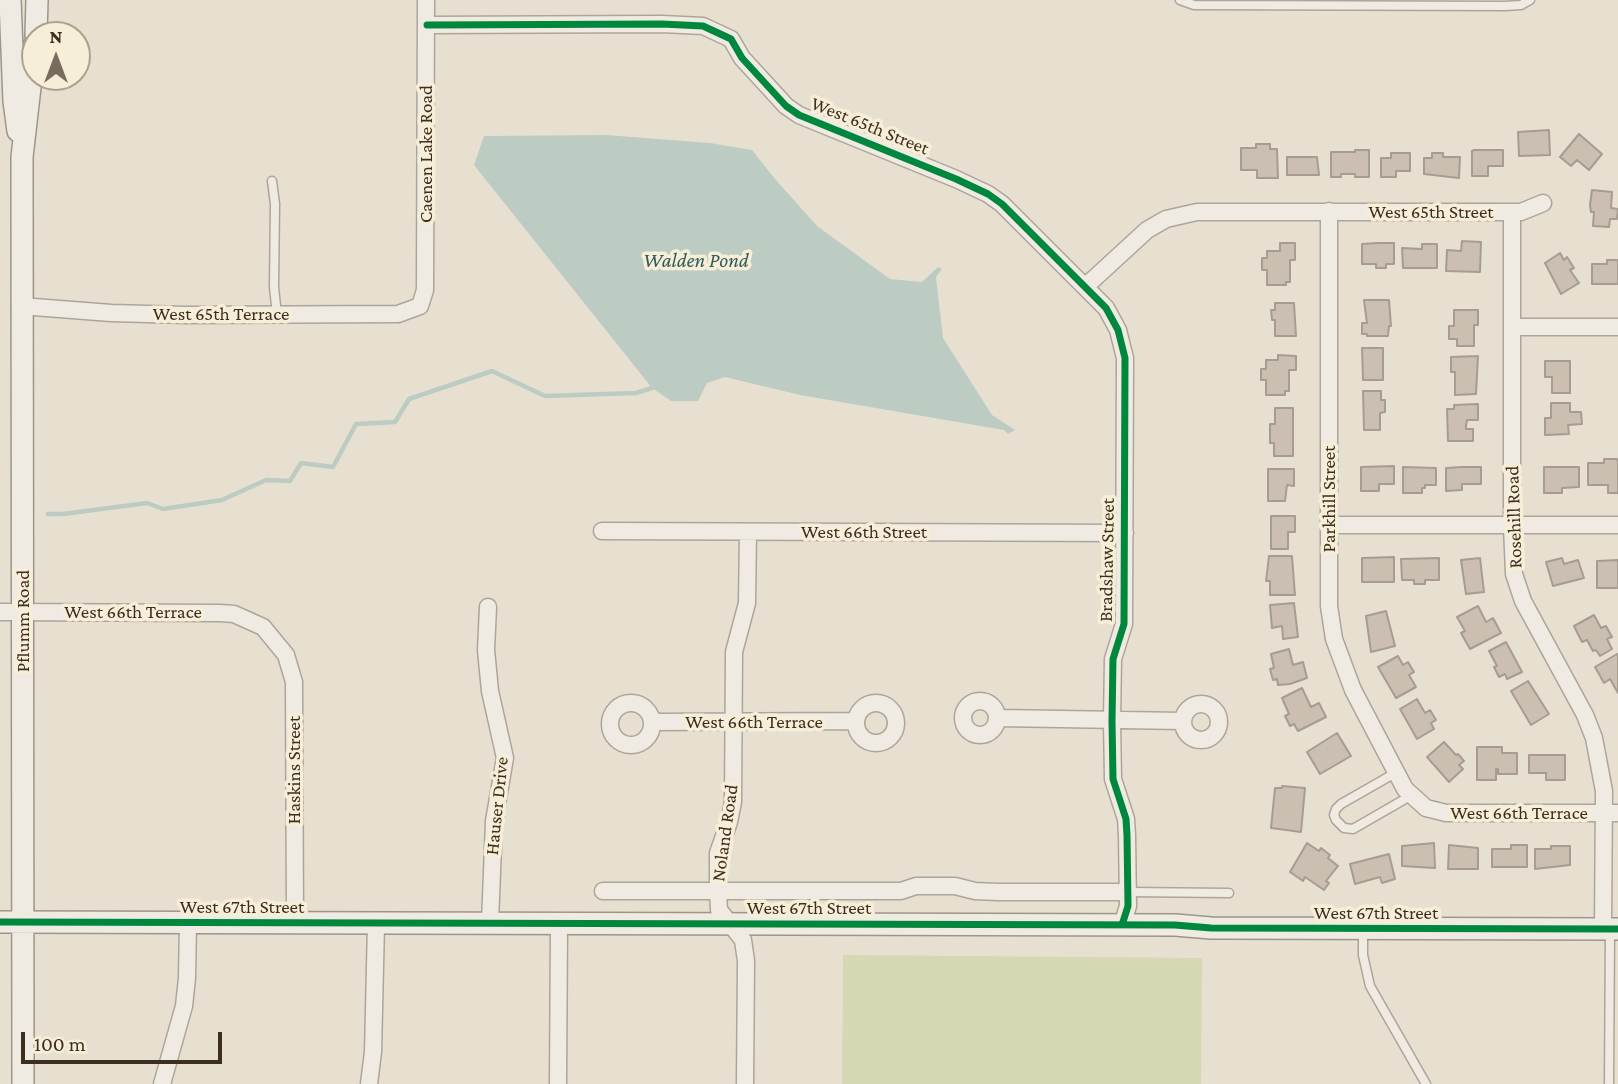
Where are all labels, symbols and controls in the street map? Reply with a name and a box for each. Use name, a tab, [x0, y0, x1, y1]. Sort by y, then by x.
north arrow	[21, 21, 91, 91]
text: N	[50, 26, 62, 47]
street label: Caenen Lake Road	[415, 85, 437, 223]
street label: West 65th Street	[808, 92, 932, 160]
street label: West 65th Street	[1368, 201, 1494, 223]
water label: Walden Pond	[643, 248, 749, 274]
street label: West 65th Terrace	[153, 303, 289, 325]
street label: Parkhill Street	[1318, 446, 1340, 552]
street label: Rosehill Road	[1501, 465, 1527, 569]
street label: Bradshaw Street	[1095, 498, 1119, 622]
street label: West 66th Street	[801, 521, 927, 543]
street label: Pflumm Road	[12, 570, 34, 672]
street label: West 66th Terrace	[64, 601, 202, 623]
street label: West 66th Terrace	[685, 711, 823, 733]
street label: Haskins Street	[283, 716, 305, 824]
street label: Hauser Drive	[480, 756, 514, 856]
street label: Noland Road	[707, 783, 743, 883]
street label: West 66th Terrace	[1450, 802, 1588, 824]
street label: West 67th Street	[180, 896, 304, 918]
street label: West 67th Street	[747, 897, 871, 919]
street label: West 67th Street	[1314, 902, 1438, 924]
scale bar	[24, 1018, 226, 1062]
text: 100 m	[34, 1032, 86, 1056]

